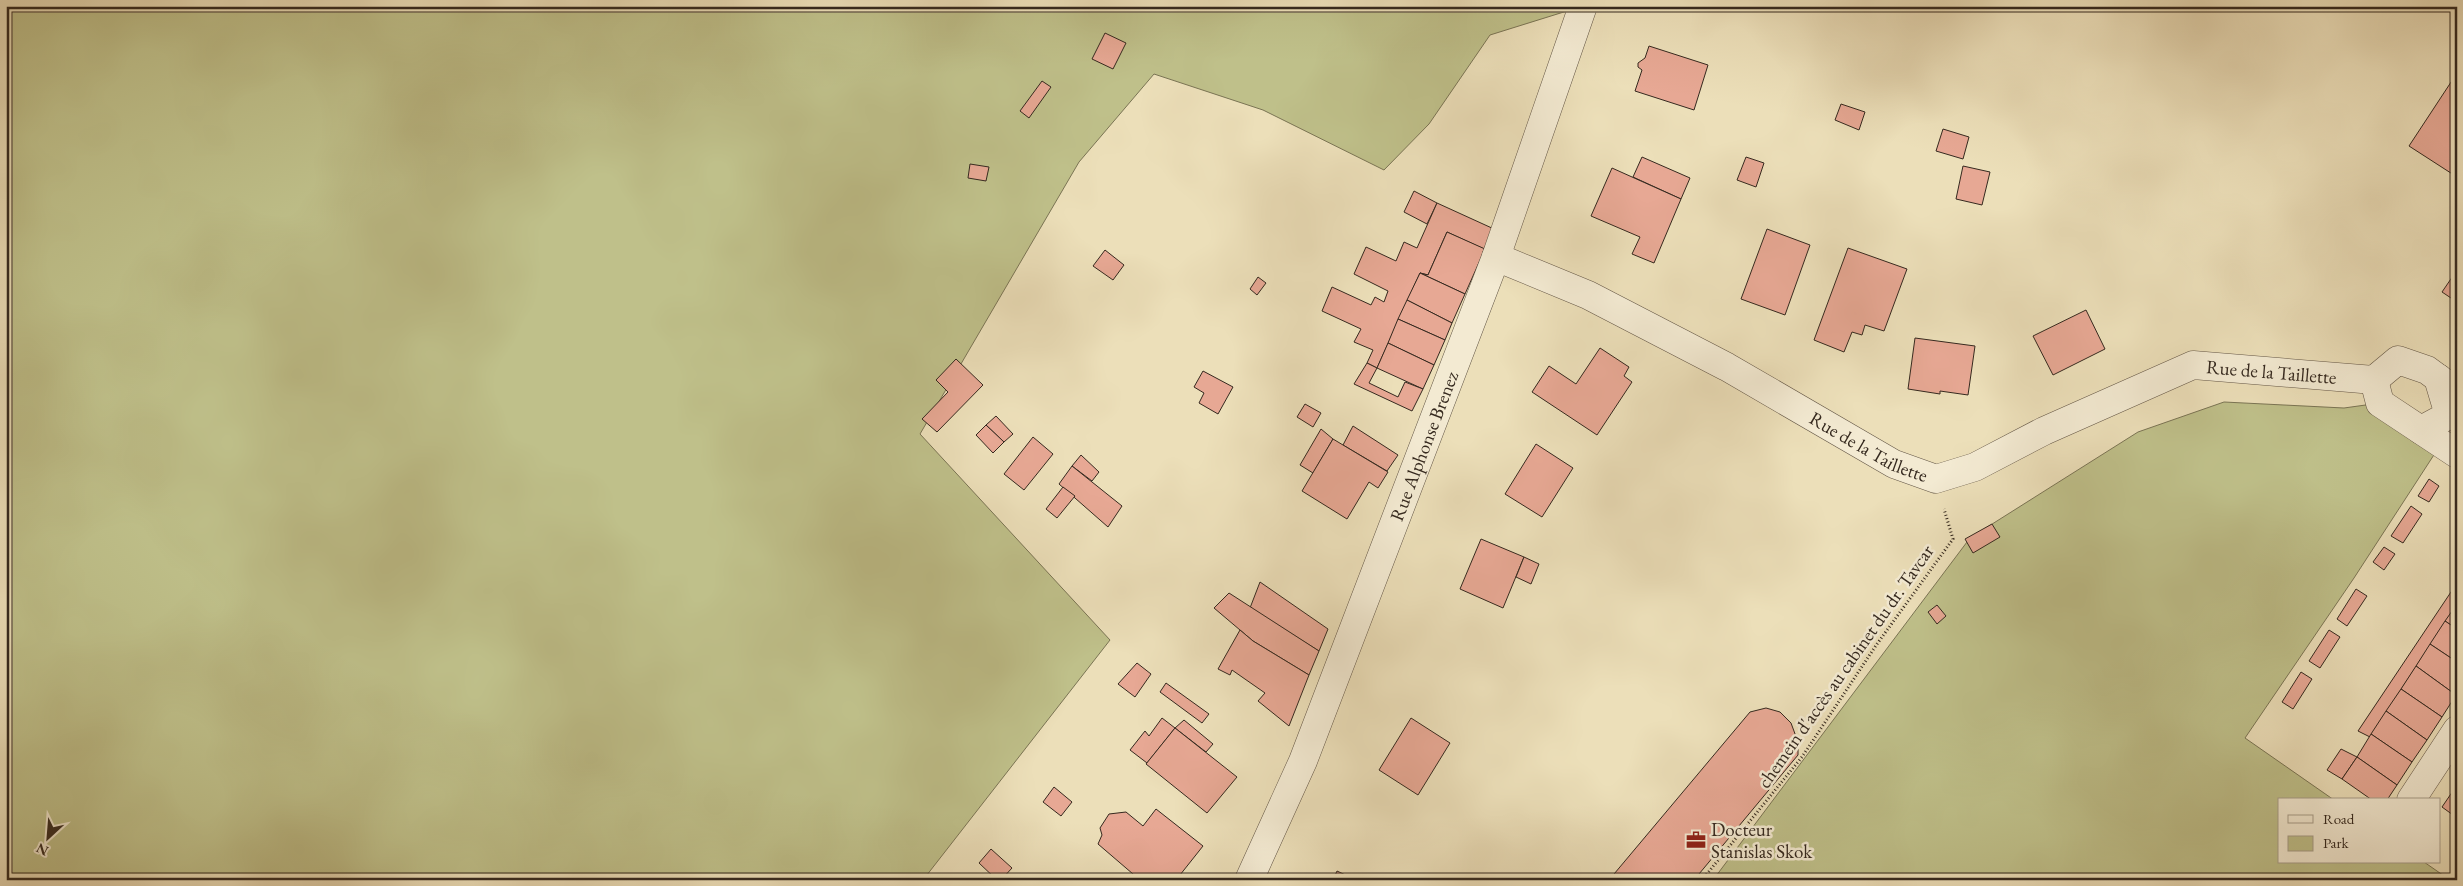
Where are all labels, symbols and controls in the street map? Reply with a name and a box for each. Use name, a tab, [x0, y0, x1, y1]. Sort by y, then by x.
street label: Rue de la Taillette	[2205, 354, 2337, 390]
street label: Rue Alphonse Brenez	[1384, 367, 1464, 525]
street label: Rue de la Taillette	[1805, 406, 1931, 488]
street label: chemein d'accès au cabinet du dr. Tavcar	[1752, 539, 1940, 793]
legend	[2278, 798, 2440, 864]
text: Road	[2323, 809, 2355, 828]
north arrow	[22, 814, 72, 864]
place label: Docteur Stanislas Skok	[1711, 817, 1813, 864]
office icon: Docteur Stanislas Skok	[1685, 829, 1707, 851]
text: Park	[2323, 833, 2350, 852]
text: N	[33, 839, 51, 860]

